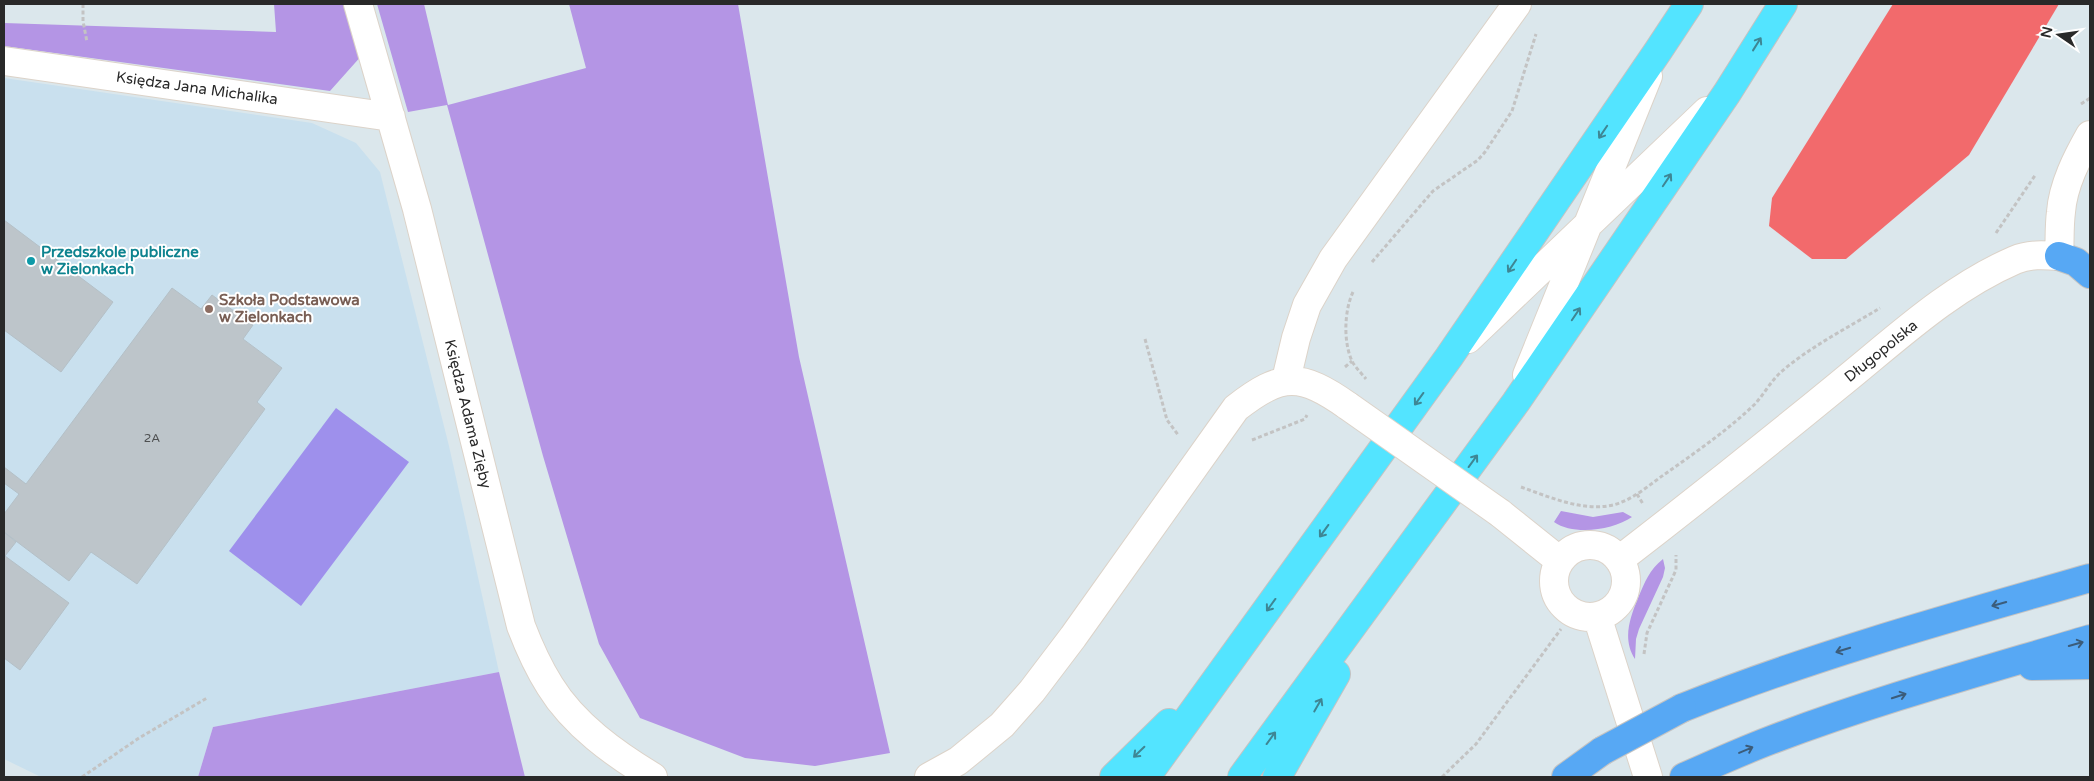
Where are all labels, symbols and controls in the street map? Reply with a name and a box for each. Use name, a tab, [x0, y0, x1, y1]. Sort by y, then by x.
north arrow	[2034, 10, 2084, 60]
text: N	[2037, 25, 2056, 40]
one-way arrow	[1753, 38, 1763, 52]
street label: Księdza Jana Michalika	[115, 68, 279, 108]
one-way arrow	[1598, 124, 1608, 138]
one-way arrow	[1663, 173, 1673, 187]
place label: Przedszkole publiczne w Zielonkach	[41, 243, 199, 278]
marker: Przedszkole publiczne w Zielonkach	[25, 255, 37, 267]
one-way arrow	[1507, 259, 1517, 273]
place label: Szkoła Podstawowa w Zielonkach	[219, 291, 360, 326]
marker: Szkoła Podstawowa w Zielonkach	[203, 303, 215, 315]
one-way arrow	[1571, 307, 1581, 321]
street label: Długopolska	[1841, 316, 1921, 386]
street label: Księdza Adama Zięby	[441, 338, 495, 490]
one-way arrow	[1414, 392, 1424, 406]
house number: 2A	[144, 431, 160, 445]
one-way arrow	[1468, 454, 1478, 468]
one-way arrow	[1319, 524, 1330, 538]
one-way arrow	[1266, 598, 1276, 612]
one-way arrow	[1991, 600, 2007, 610]
one-way arrow	[2068, 638, 2084, 648]
one-way arrow	[1835, 645, 1851, 655]
one-way arrow	[1891, 690, 1907, 700]
one-way arrow	[1314, 698, 1324, 712]
one-way arrow	[1266, 731, 1276, 745]
one-way arrow	[1738, 745, 1753, 755]
one-way arrow	[1133, 746, 1145, 758]

